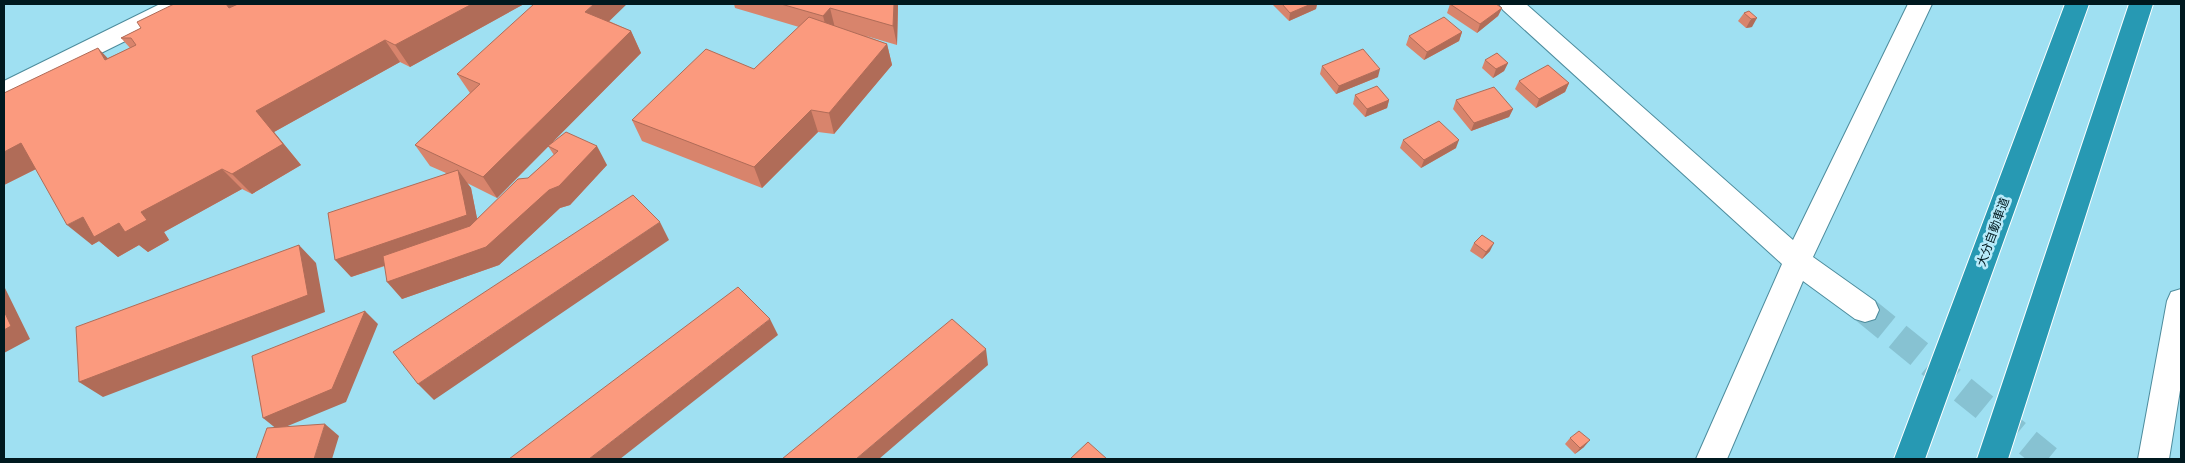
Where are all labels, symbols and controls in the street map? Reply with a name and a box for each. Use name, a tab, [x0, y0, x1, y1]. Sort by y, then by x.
street label: 大分自動車道	[1974, 196, 2012, 268]

